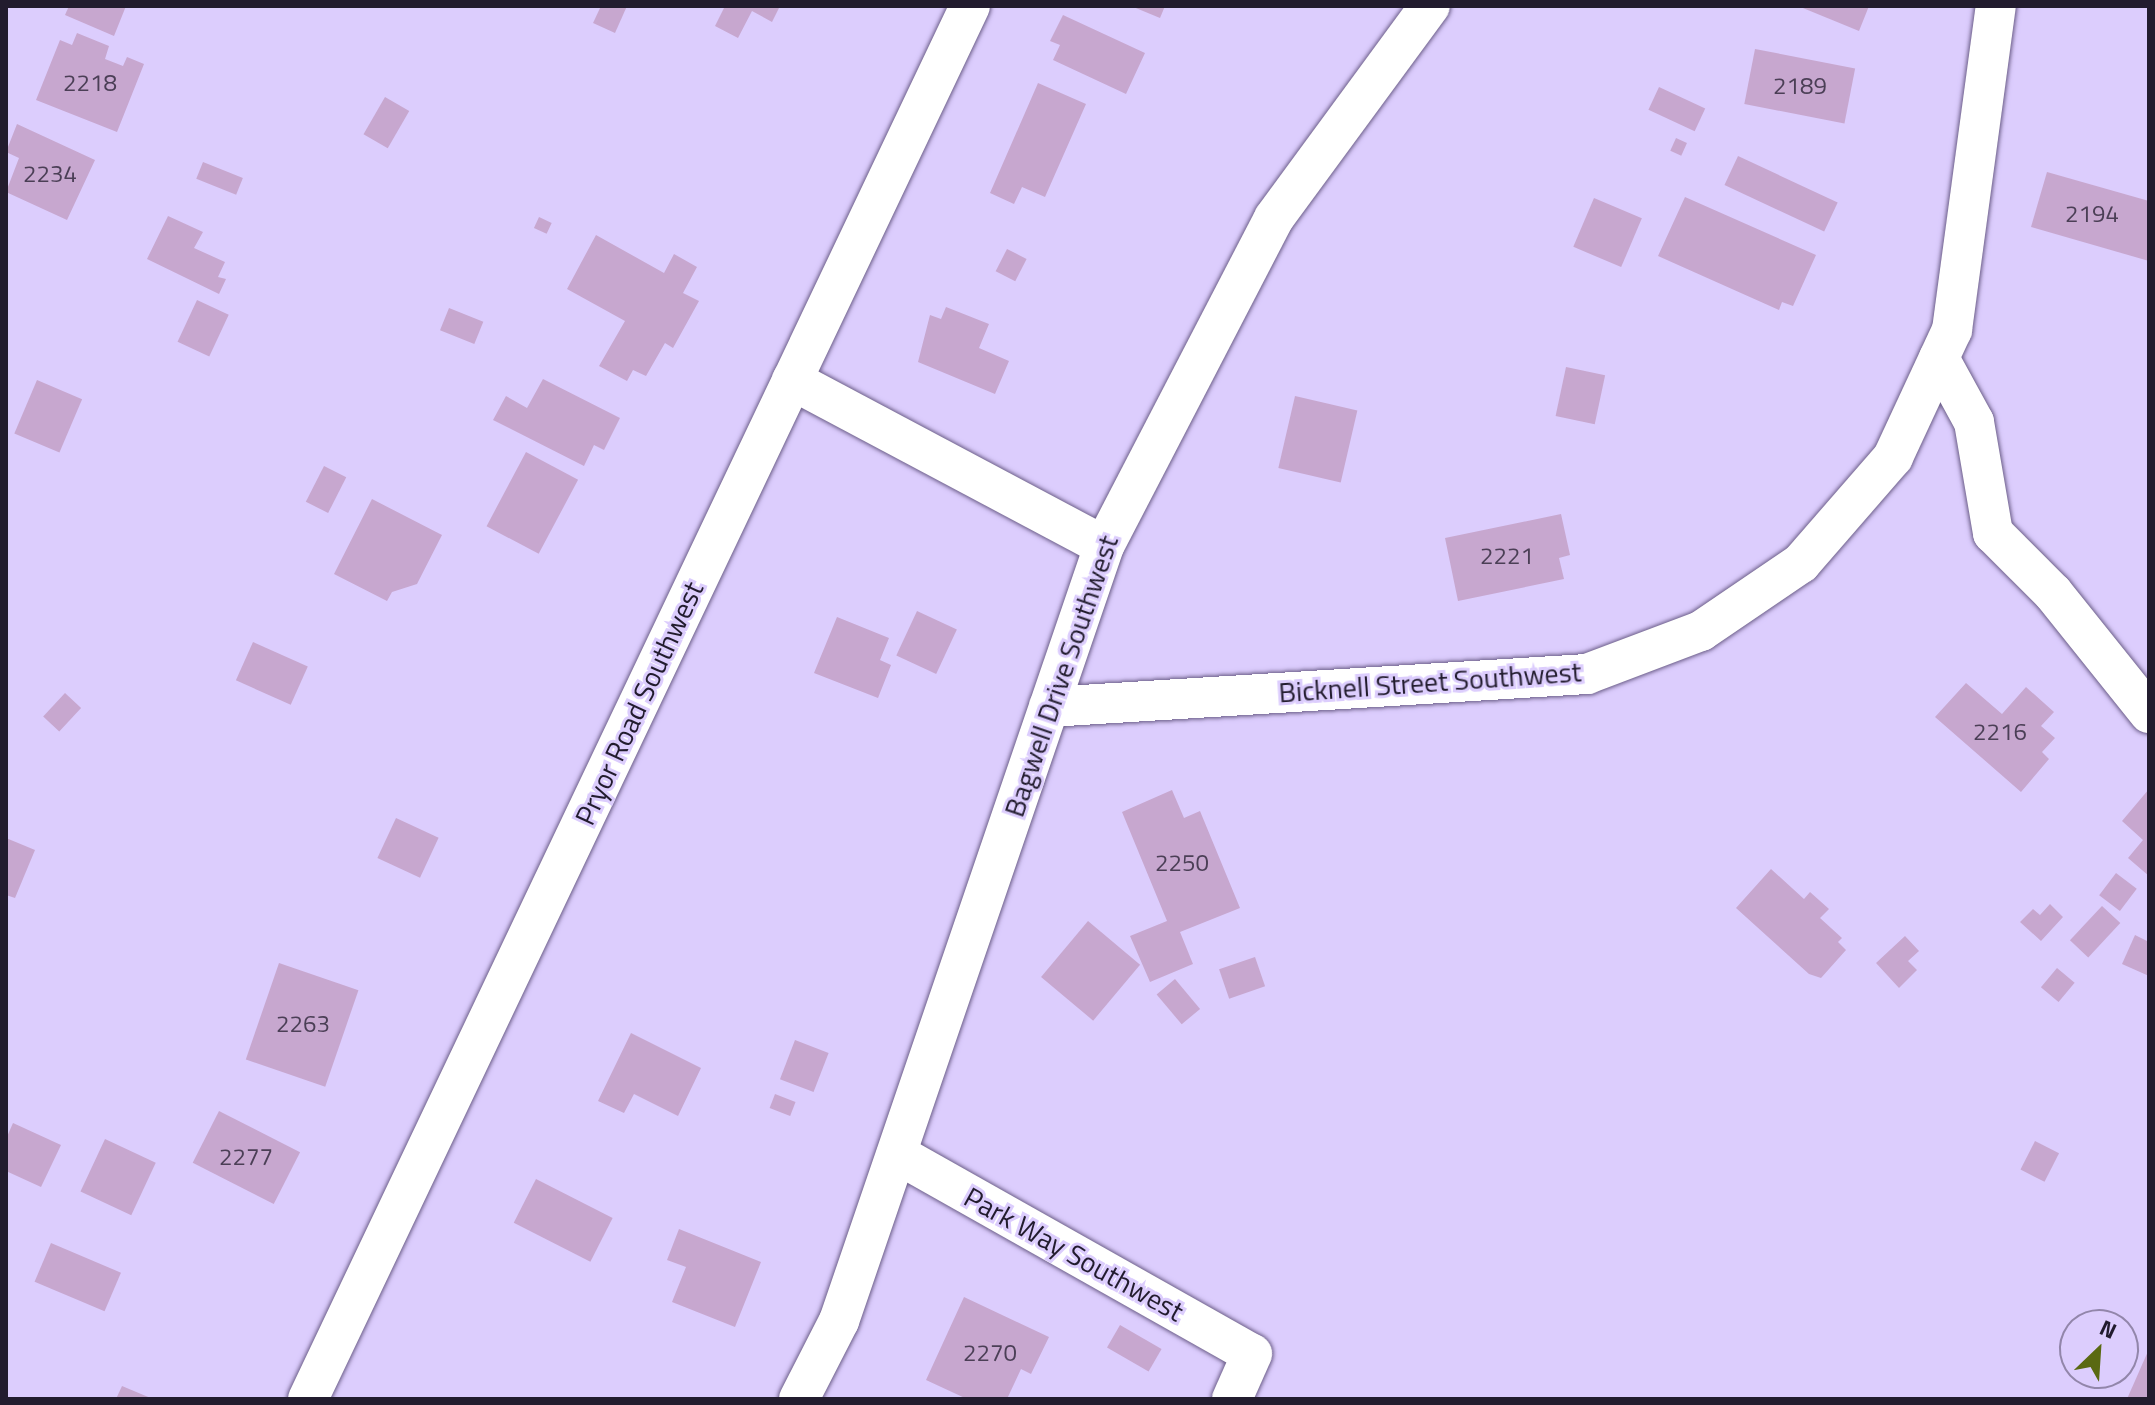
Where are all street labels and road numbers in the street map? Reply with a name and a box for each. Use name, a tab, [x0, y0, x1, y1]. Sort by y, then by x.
street label: Bagwell Drive Southwest	[997, 531, 1125, 821]
street label: Pryor Road Southwest	[568, 576, 710, 830]
street label: Bicknell Street Southwest	[1278, 655, 1582, 709]
street label: Park Way Southwest	[959, 1180, 1189, 1328]

